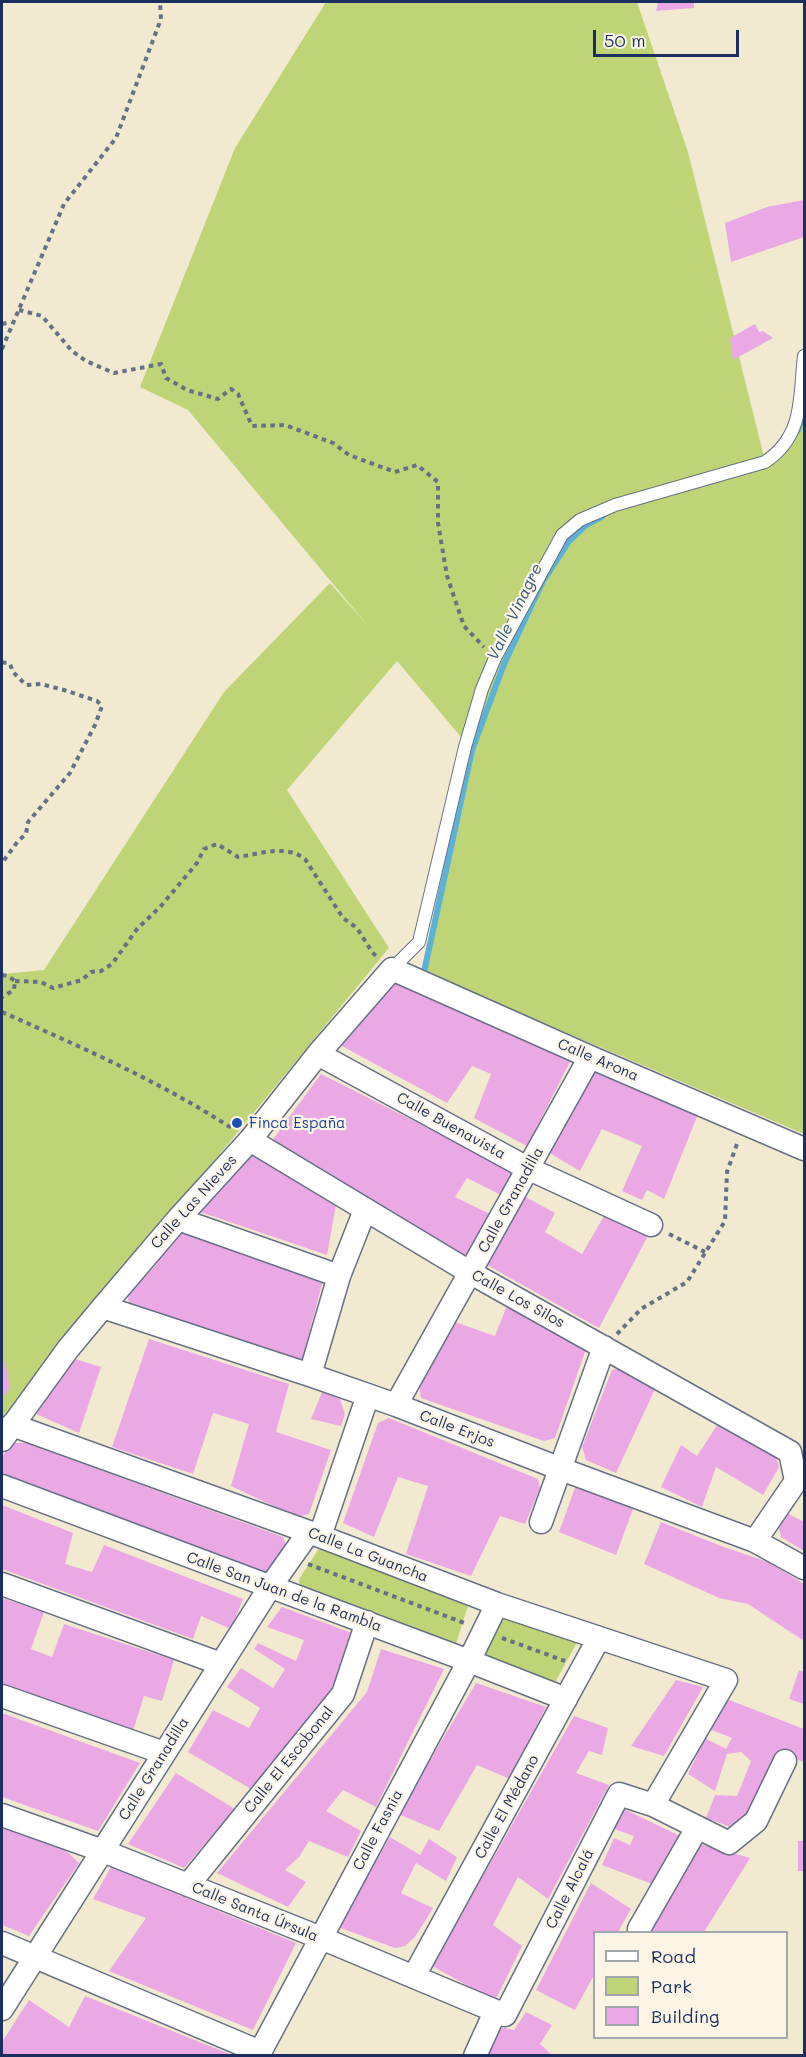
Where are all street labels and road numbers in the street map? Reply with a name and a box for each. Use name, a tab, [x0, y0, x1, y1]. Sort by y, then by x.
street label: Calle Arona	[555, 1035, 641, 1085]
street label: Calle Buenavista	[393, 1089, 509, 1163]
street label: Calle Granadilla	[474, 1144, 548, 1256]
street label: Calle Las Nieves	[147, 1151, 241, 1253]
street label: Calle Los Silos	[468, 1266, 568, 1332]
street label: Calle Erjos	[417, 1406, 497, 1452]
street label: Calle La Guancha	[305, 1524, 431, 1586]
street label: Calle San Juan de la Rambla	[184, 1548, 384, 1636]
street label: Calle El Escobonal	[240, 1703, 338, 1817]
street label: Calle Granadilla	[115, 1714, 193, 1824]
street label: Calle El Médano	[471, 1752, 543, 1862]
street label: Calle Fasnia	[349, 1787, 407, 1873]
street label: Calle Alcalá	[542, 1846, 598, 1932]
street label: Calle Santa Úrsula	[189, 1878, 321, 1946]

